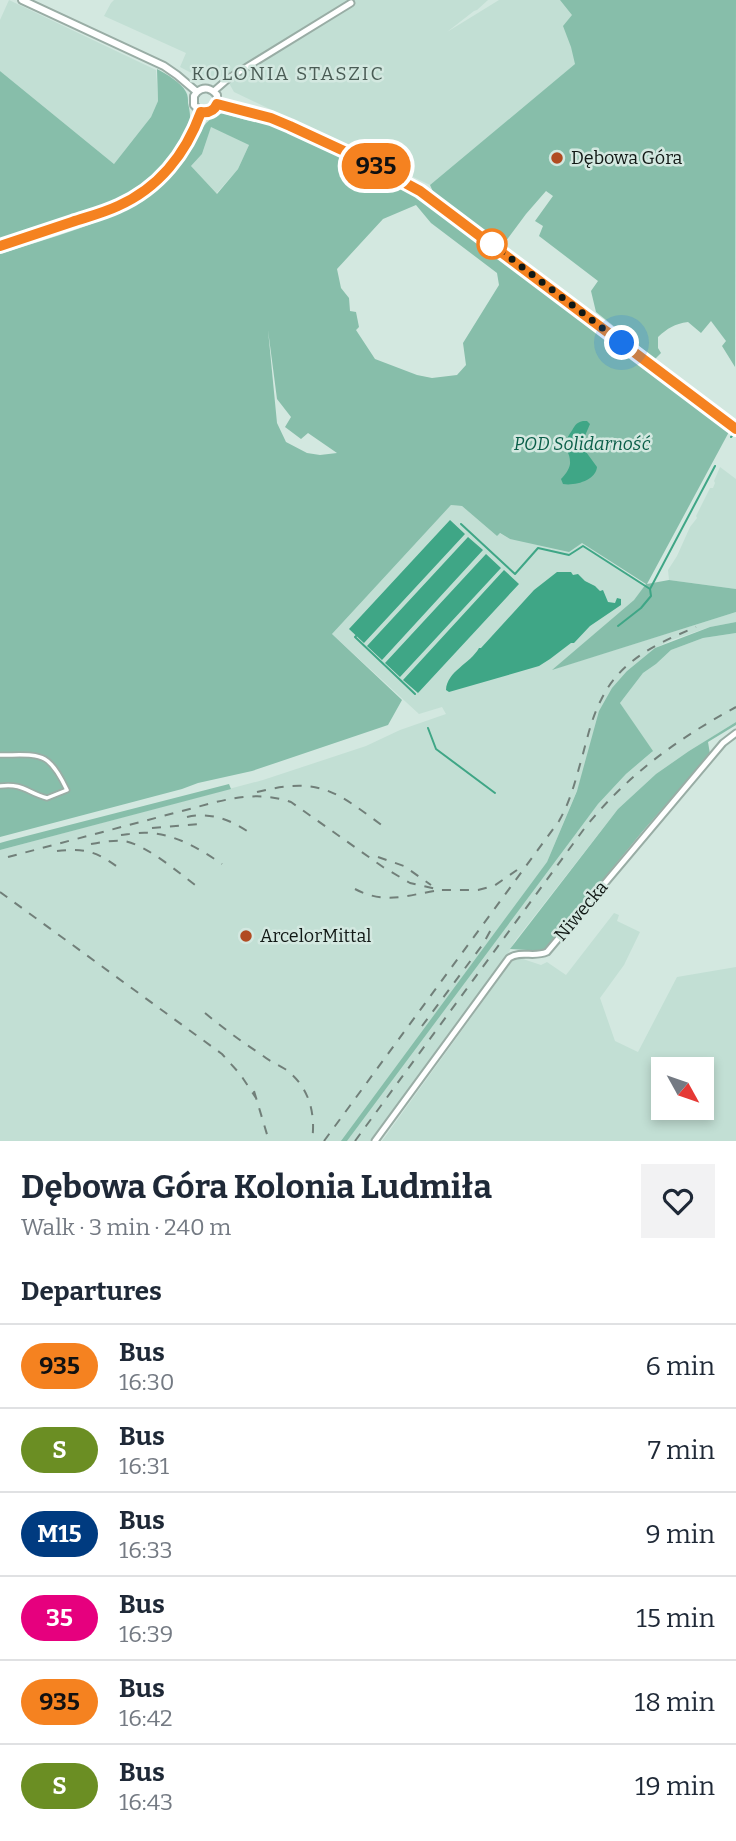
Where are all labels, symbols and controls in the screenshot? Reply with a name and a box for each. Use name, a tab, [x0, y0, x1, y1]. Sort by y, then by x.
district label: KOLONIA STASZIC	[191, 62, 385, 85]
line badge: 935	[336, 143, 416, 189]
place label: Dębowa Góra	[571, 147, 683, 169]
marker: Dębowa Góra	[549, 150, 565, 166]
text: 935	[356, 152, 396, 180]
unlabelled marker	[477, 229, 507, 259]
your location	[604, 325, 639, 360]
park label: POD Solidarność	[514, 433, 651, 455]
street label: Niwecka	[550, 876, 613, 946]
place label: ArcelorMittal	[260, 925, 371, 947]
marker: ArcelorMittal	[238, 928, 254, 944]
north arrow	[651, 1057, 714, 1120]
map controls	[651, 1057, 714, 1120]
button: heart	[641, 1164, 715, 1238]
text: Dębowa Góra Kolonia Ludmiła	[21, 1167, 492, 1207]
text: Walk · 3 min · 240 m	[21, 1213, 231, 1241]
text: Departures	[21, 1276, 162, 1307]
text: Bus	[119, 1337, 165, 1368]
text: 6 min	[646, 1351, 715, 1382]
text: 935	[39, 1352, 80, 1380]
text: 16:30	[119, 1368, 175, 1396]
text: Bus	[119, 1421, 165, 1452]
text: 7 min	[648, 1435, 715, 1466]
text: S	[52, 1436, 67, 1464]
text: 16:31	[119, 1452, 169, 1480]
text: Bus	[119, 1505, 165, 1536]
text: 9 min	[646, 1519, 715, 1550]
text: M15	[37, 1520, 82, 1548]
text: 16:33	[119, 1536, 173, 1564]
text: Bus	[119, 1589, 165, 1620]
text: 15 min	[636, 1603, 715, 1634]
text: 35	[46, 1604, 73, 1632]
text: 16:39	[119, 1620, 173, 1648]
text: Bus	[119, 1673, 165, 1704]
text: 18 min	[635, 1687, 715, 1718]
text: 935	[39, 1688, 80, 1716]
text: 16:42	[119, 1704, 173, 1732]
text: Bus	[119, 1757, 165, 1788]
text: 19 min	[635, 1771, 715, 1802]
text: S	[52, 1772, 67, 1800]
text: 16:43	[119, 1788, 173, 1816]

